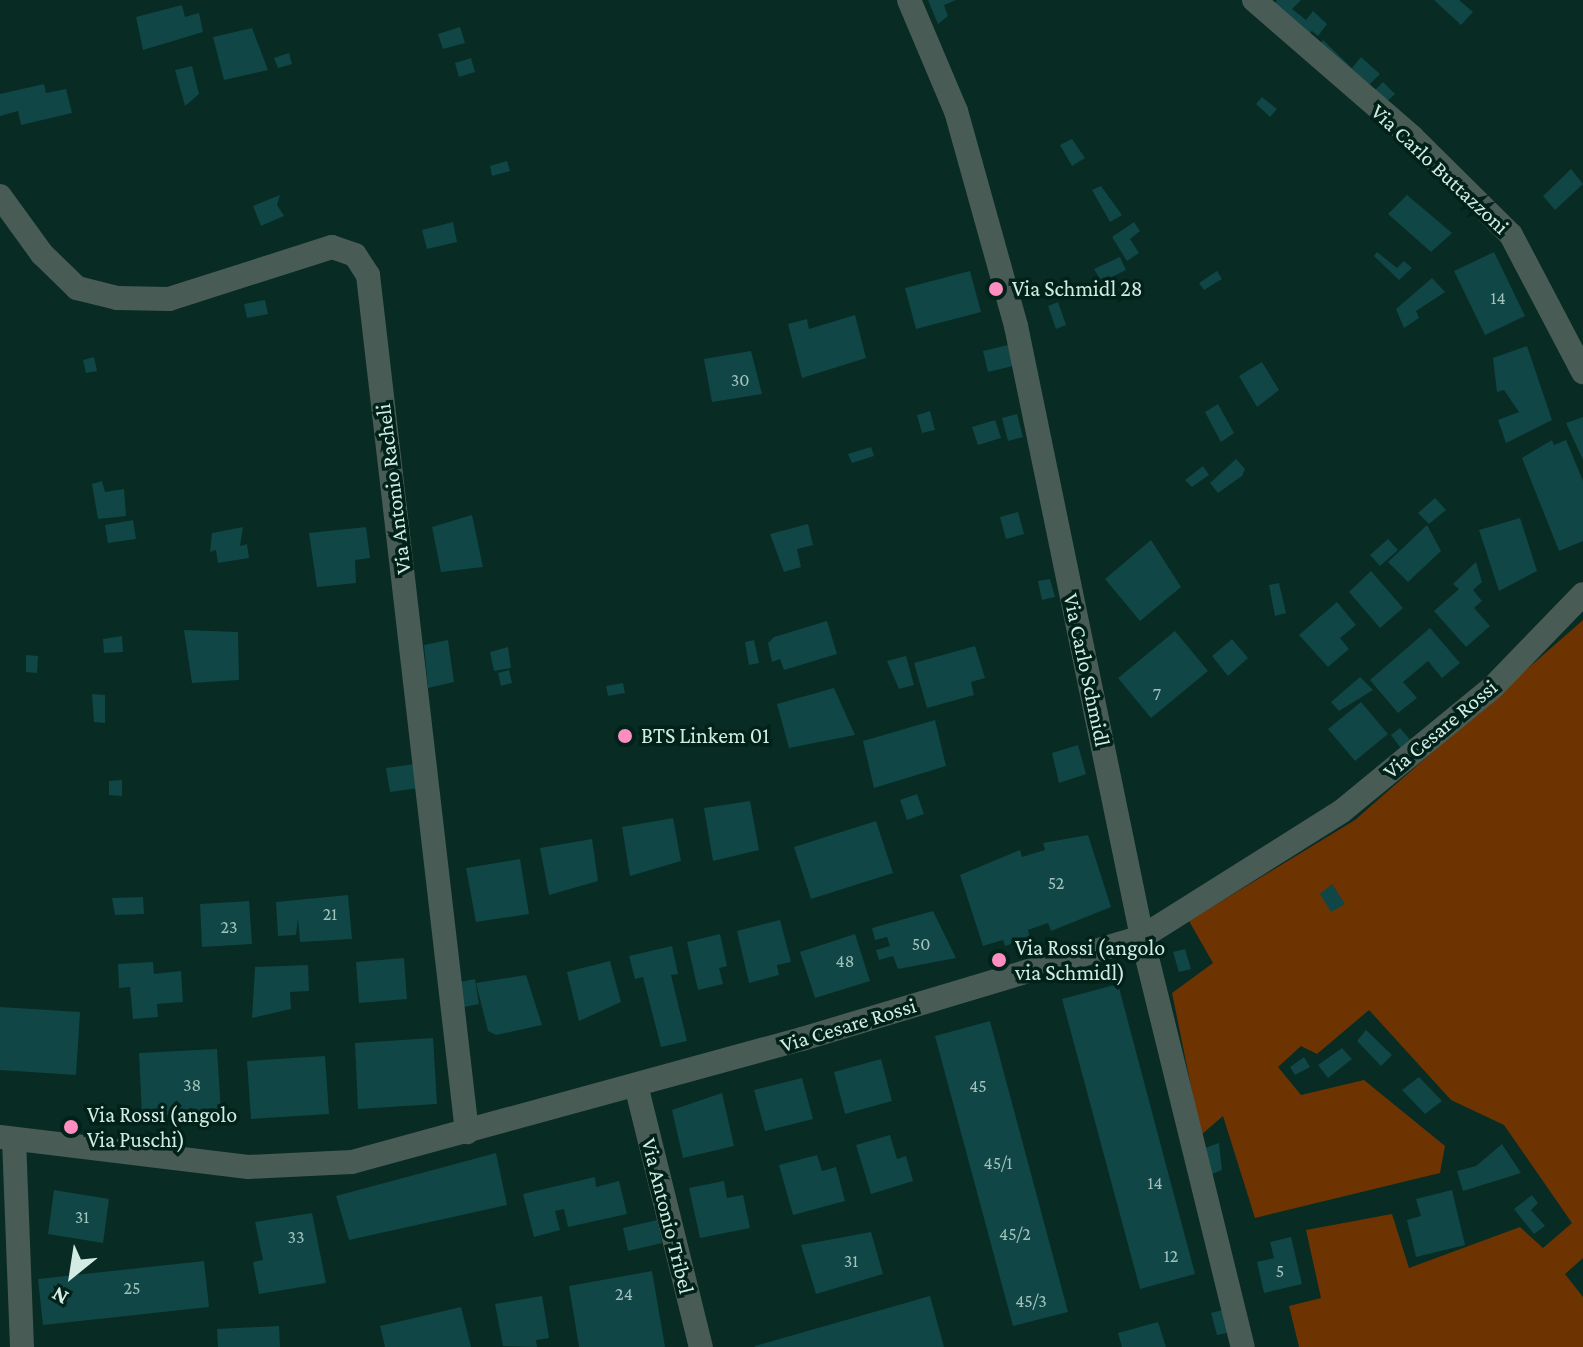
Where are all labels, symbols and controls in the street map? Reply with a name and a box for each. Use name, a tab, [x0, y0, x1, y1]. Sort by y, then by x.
street label: Via Carlo Buttazzoni	[1365, 98, 1515, 240]
place label: Via Schmidl 28	[1012, 276, 1143, 302]
marker: Via Schmidl 28	[987, 280, 1005, 298]
house number: 14	[1490, 287, 1506, 309]
house number: 30	[731, 369, 749, 391]
street label: Via Antonio Racheli	[369, 402, 417, 576]
street label: Via Carlo Schmidl	[1058, 591, 1116, 749]
street label: Via Cesare Rossi	[1378, 674, 1502, 784]
house number: 7	[1153, 683, 1161, 705]
place label: BTS Linkem 01	[641, 723, 769, 749]
marker: BTS Linkem 01	[616, 727, 634, 745]
house number: 52	[1048, 872, 1064, 894]
house number: 21	[323, 903, 337, 925]
house number: 23	[220, 916, 238, 938]
house number: 50	[912, 933, 930, 955]
place label: Via Rossi (angolo via Schmidl)	[1015, 934, 1165, 986]
house number: 48	[836, 950, 854, 972]
marker: Via Rossi (angolo via Schmidl)	[990, 951, 1008, 969]
street label: Via Cesare Rossi	[777, 992, 919, 1058]
house number: 38	[183, 1074, 201, 1096]
house number: 45	[969, 1075, 987, 1097]
place label: Via Rossi (angolo Via Puschi)	[87, 1101, 237, 1152]
marker: Via Rossi (angolo Via Puschi)	[62, 1118, 80, 1136]
street label: Via Antonio Tribel	[636, 1135, 700, 1297]
house number: 45/1	[984, 1152, 1012, 1174]
house number: 14	[1147, 1172, 1163, 1194]
house number: 31	[75, 1206, 89, 1228]
house number: 45/2	[999, 1223, 1031, 1245]
house number: 33	[288, 1226, 304, 1248]
north arrow	[32, 1235, 112, 1315]
house number: 12	[1164, 1245, 1178, 1267]
house number: 31	[844, 1250, 858, 1272]
house number: 5	[1276, 1260, 1284, 1282]
house number: 25	[123, 1277, 141, 1299]
text: N	[47, 1282, 72, 1311]
house number: 24	[615, 1283, 633, 1305]
house number: 45/3	[1015, 1290, 1047, 1312]

